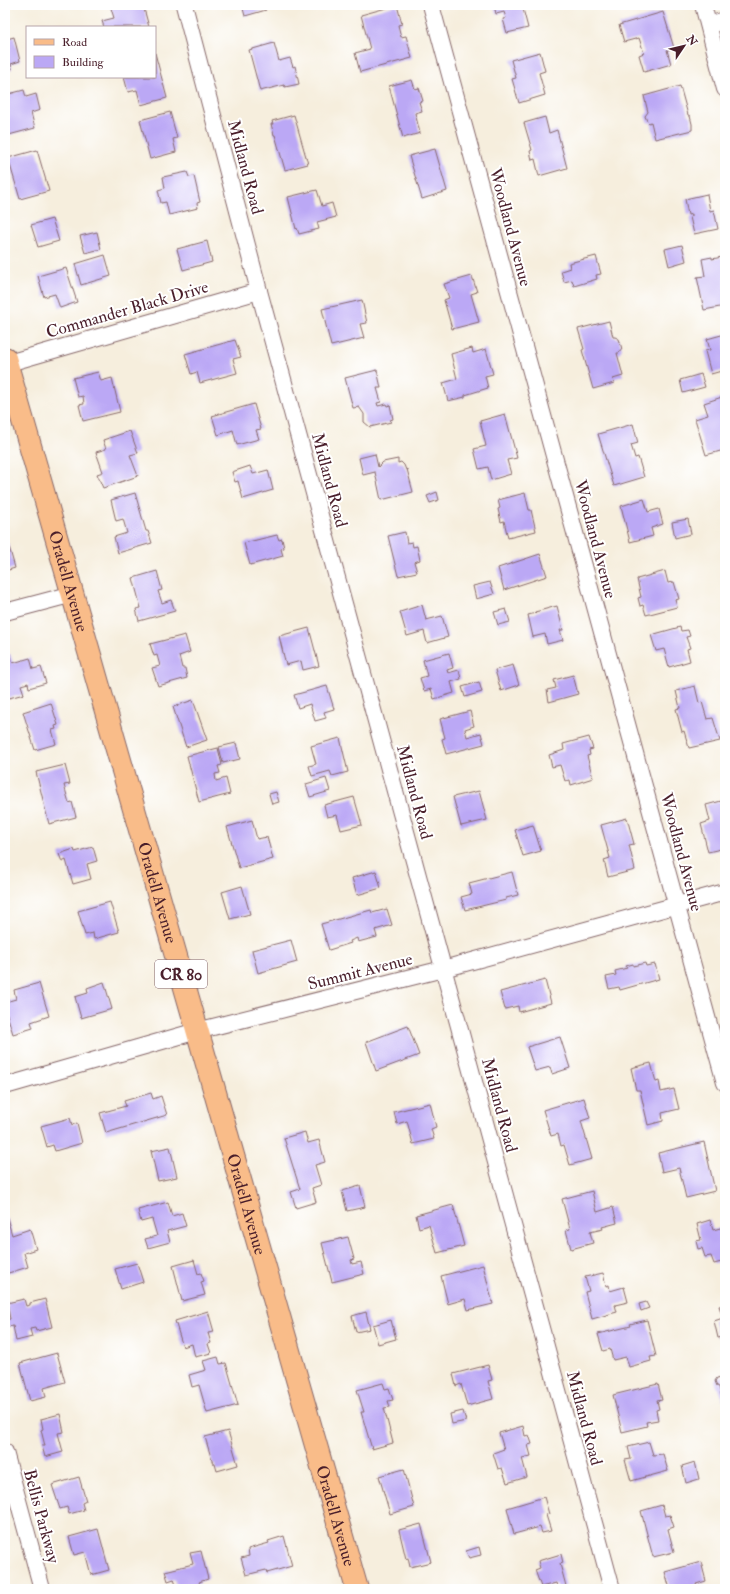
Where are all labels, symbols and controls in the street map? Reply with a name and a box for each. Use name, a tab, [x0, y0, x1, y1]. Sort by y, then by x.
legend	[26, 26, 156, 78]
north arrow	[664, 26, 704, 66]
text: N	[683, 32, 701, 49]
text: Road	[62, 35, 87, 50]
text: Building	[62, 55, 105, 70]
street label: Midland Road	[223, 118, 268, 217]
street label: Woodland Avenue	[484, 165, 536, 289]
street label: Commander Black Drive	[43, 276, 211, 343]
street label: Midland Road	[307, 431, 352, 530]
street label: Woodland Avenue	[569, 477, 621, 601]
street label: Oradell Avenue	[44, 528, 93, 634]
street label: Midland Road	[392, 743, 437, 842]
street label: Woodland Avenue	[655, 790, 707, 914]
street label: Oradell Avenue	[133, 840, 182, 946]
street label: Summit Avenue	[306, 948, 415, 995]
road number: CR 80	[155, 960, 207, 988]
street label: Midland Road	[477, 1056, 522, 1155]
street label: Oradell Avenue	[222, 1151, 271, 1257]
street label: Midland Road	[562, 1369, 607, 1468]
street label: Oradell Avenue	[311, 1463, 360, 1569]
street label: Bellis Parkway	[18, 1467, 64, 1566]

